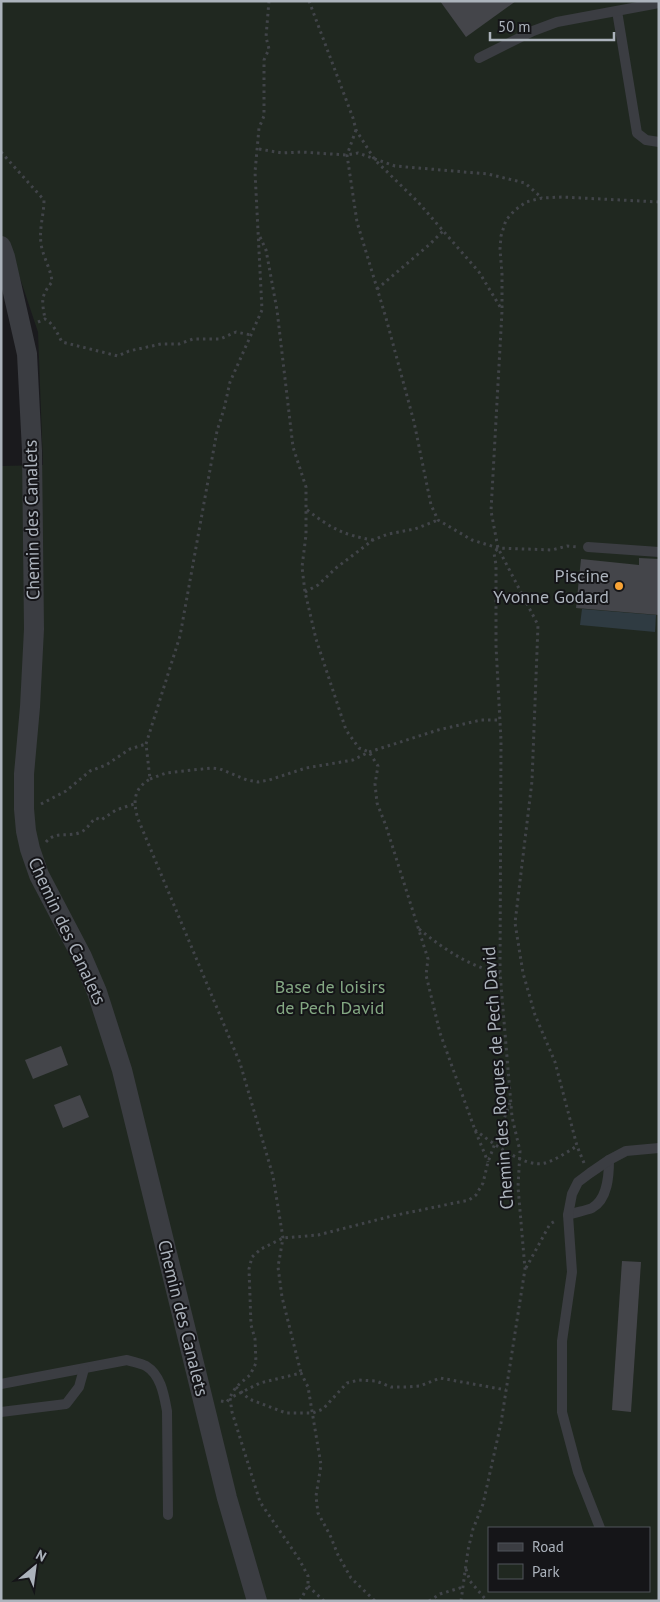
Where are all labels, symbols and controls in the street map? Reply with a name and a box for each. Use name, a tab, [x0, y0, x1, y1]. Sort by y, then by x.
scale bar	[490, 10, 614, 42]
text: 50 m	[498, 17, 531, 36]
street label: Chemin des Canalets	[19, 440, 44, 600]
place label: Piscine Yvonne Godard	[493, 564, 609, 608]
marker: Piscine Yvonne Godard	[613, 580, 625, 592]
street label: Chemin des Canalets	[23, 853, 112, 1008]
street label: Chemin des Roques de Pech David	[477, 946, 518, 1210]
park label: Base de loisirs de Pech David	[275, 975, 385, 1019]
street label: Chemin des Canalets	[153, 1237, 214, 1398]
legend	[488, 1527, 650, 1592]
text: Road	[532, 1537, 564, 1556]
north arrow	[10, 1542, 60, 1592]
text: N	[33, 1546, 50, 1566]
text: Park	[532, 1562, 560, 1581]

